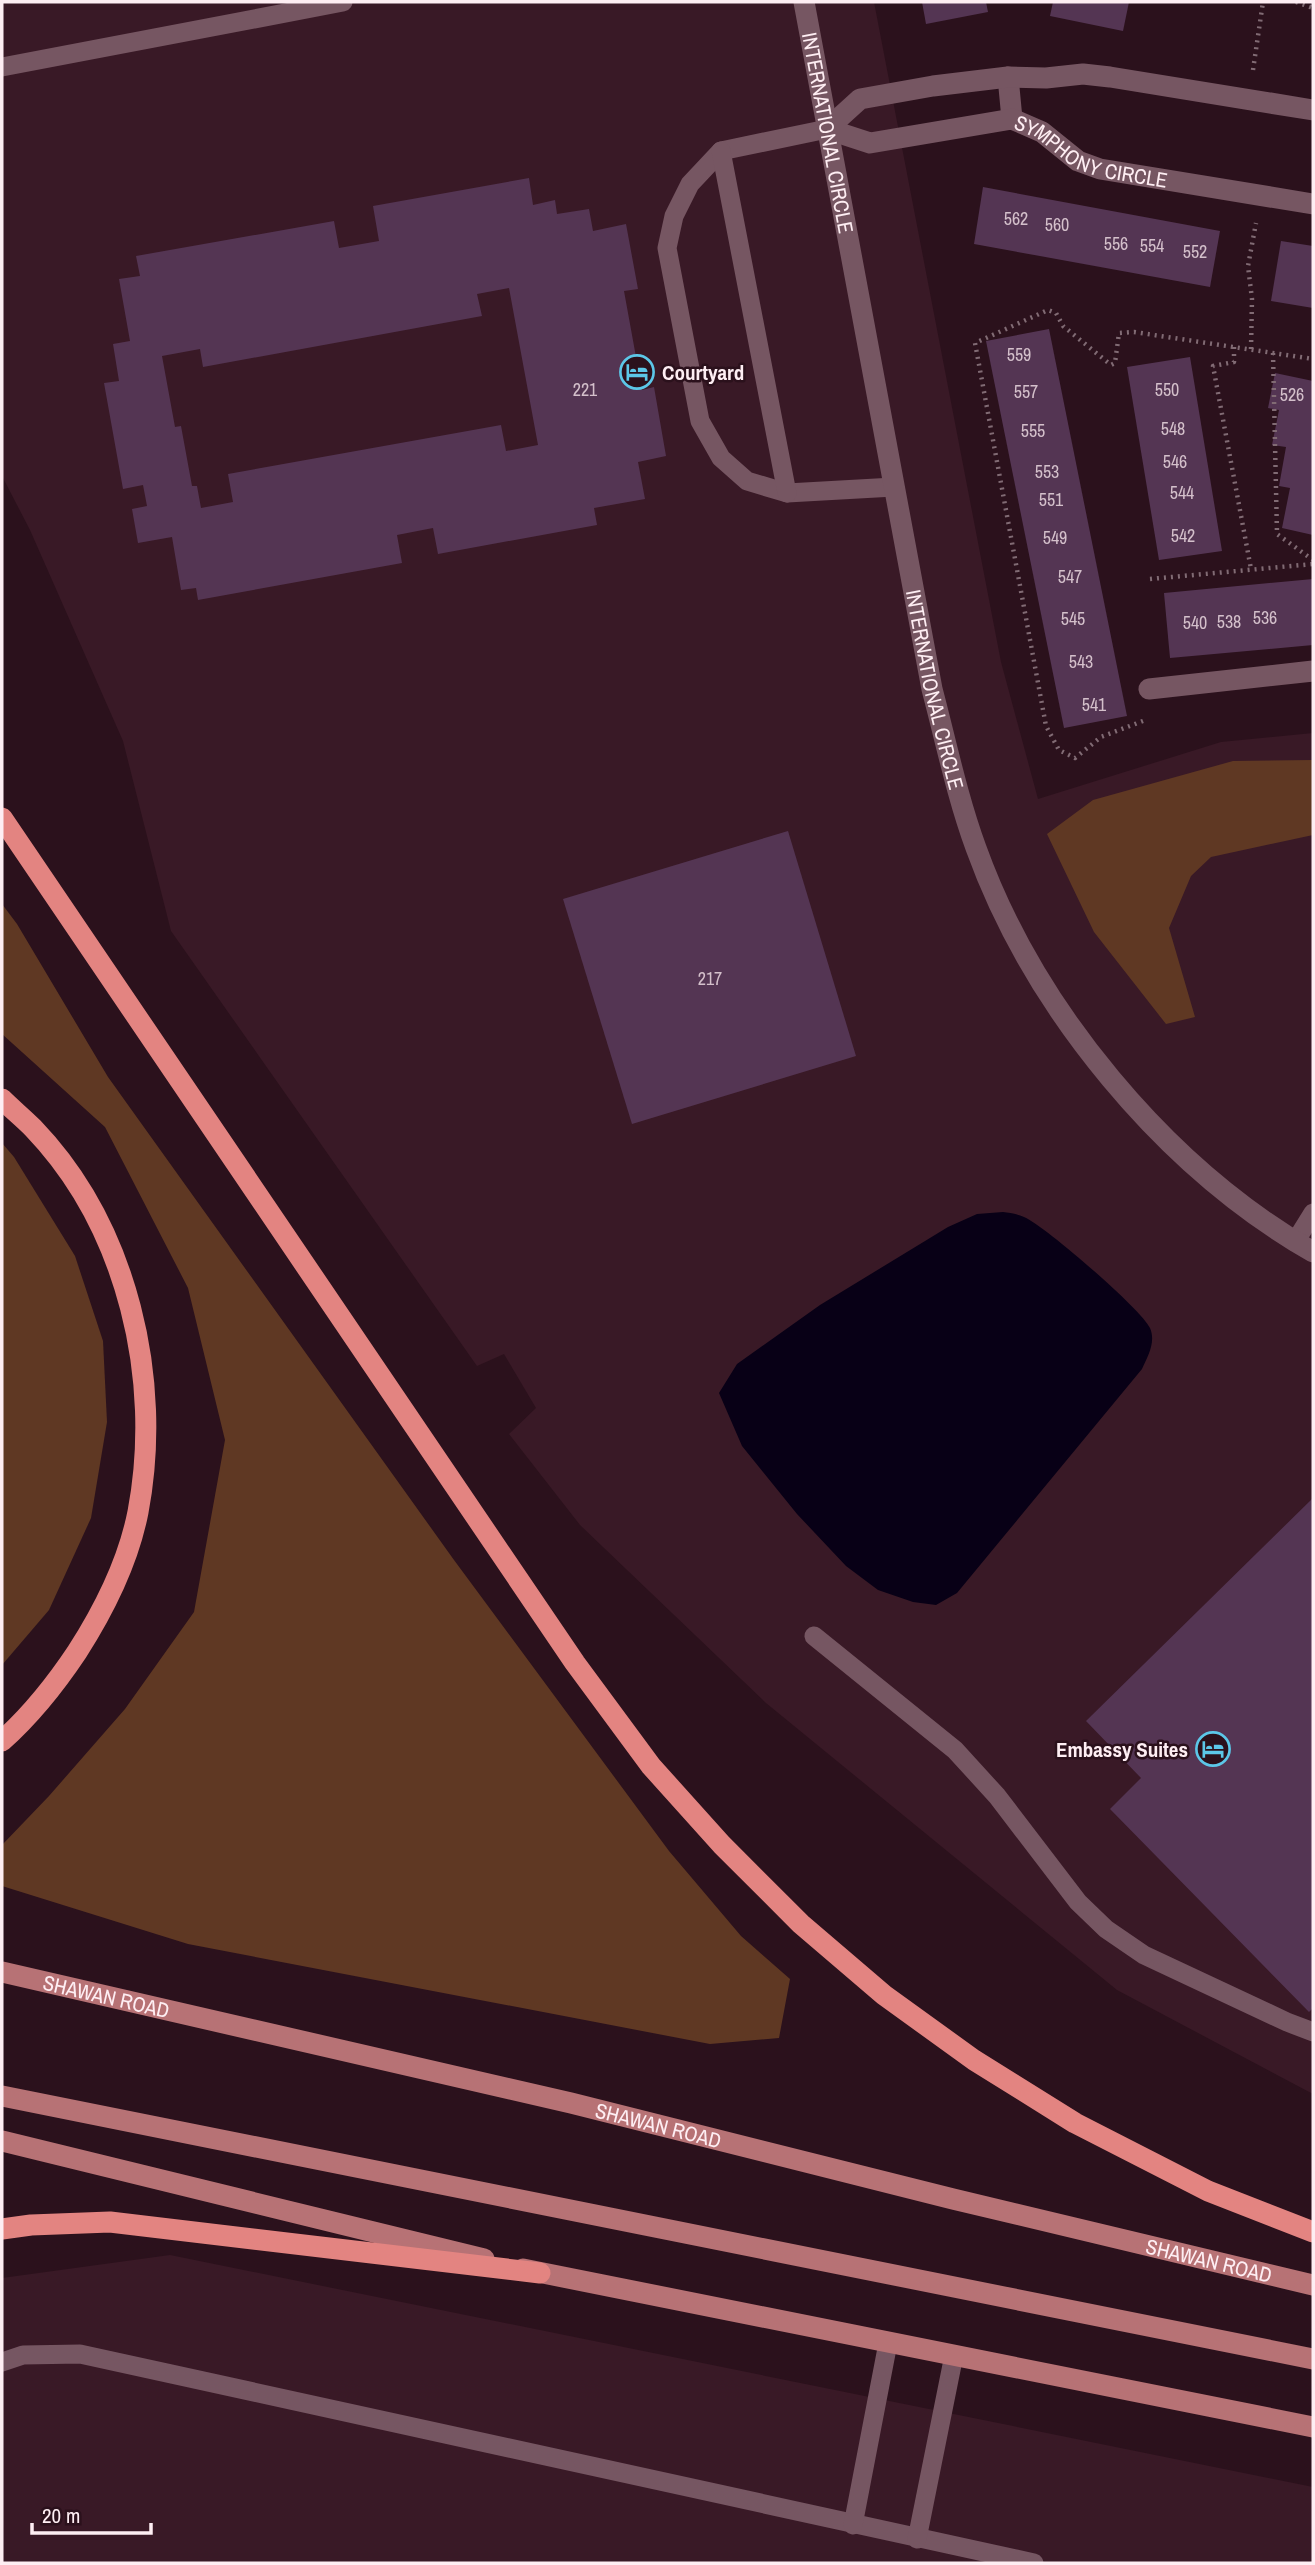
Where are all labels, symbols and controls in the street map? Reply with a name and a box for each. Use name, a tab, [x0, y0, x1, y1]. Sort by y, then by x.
street label: INTERNATIONAL CIRCLE	[795, 30, 861, 236]
street label: SYMPHONY CIRCLE	[1010, 107, 1170, 194]
house number: 562	[1004, 206, 1028, 231]
house number: 560	[1045, 212, 1069, 237]
house number: 556	[1104, 231, 1128, 256]
house number: 554	[1140, 233, 1164, 258]
house number: 552	[1183, 239, 1207, 264]
house number: 559	[1007, 342, 1031, 367]
hotel icon: Courtyard	[618, 353, 656, 391]
place label: Courtyard	[662, 358, 744, 387]
house number: 221	[573, 377, 598, 402]
house number: 550	[1155, 377, 1179, 402]
house number: 557	[1014, 379, 1038, 404]
house number: 526	[1280, 382, 1304, 407]
house number: 548	[1161, 416, 1185, 441]
house number: 555	[1021, 418, 1045, 443]
house number: 546	[1163, 449, 1187, 474]
house number: 553	[1035, 459, 1059, 484]
house number: 544	[1170, 480, 1194, 505]
house number: 551	[1039, 487, 1064, 512]
house number: 542	[1171, 523, 1195, 548]
house number: 549	[1043, 525, 1067, 550]
house number: 547	[1058, 564, 1082, 589]
street label: INTERNATIONAL CIRCLE	[899, 587, 971, 793]
house number: 536	[1253, 605, 1277, 630]
house number: 545	[1061, 606, 1085, 631]
house number: 538	[1217, 609, 1241, 634]
house number: 540	[1183, 610, 1207, 635]
house number: 543	[1069, 649, 1093, 674]
house number: 541	[1082, 692, 1107, 717]
house number: 217	[698, 966, 722, 991]
hotel icon: Embassy Suites	[1194, 1730, 1232, 1768]
place label: Embassy Suites	[1056, 1735, 1188, 1764]
street label: SHAWAN ROAD	[40, 1967, 172, 2025]
street label: SHAWAN ROAD	[592, 2095, 724, 2155]
street label: SHAWAN ROAD	[1143, 2231, 1275, 2289]
scale bar	[32, 2492, 150, 2536]
text: 20 m	[42, 2501, 80, 2530]

